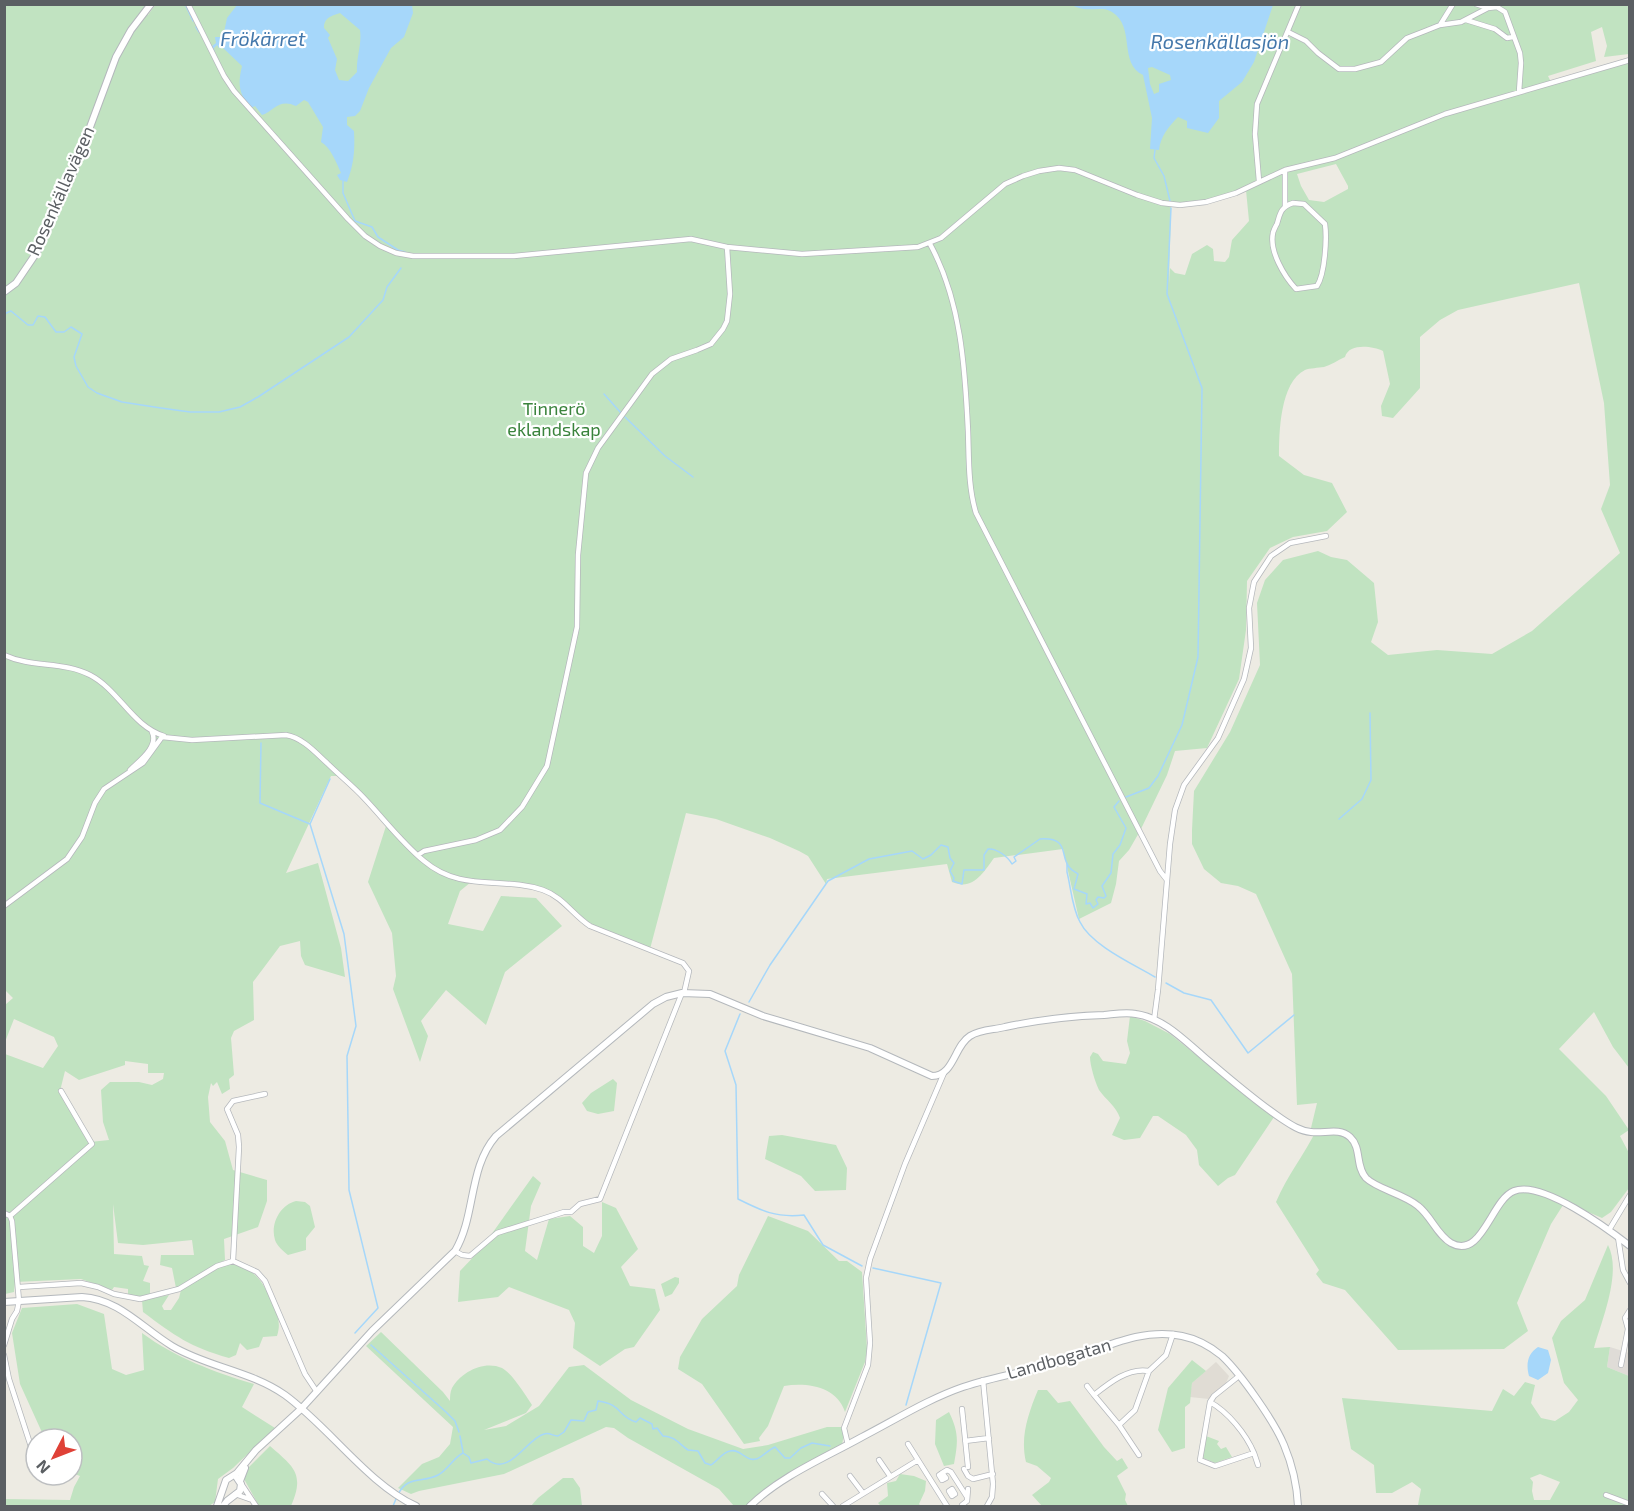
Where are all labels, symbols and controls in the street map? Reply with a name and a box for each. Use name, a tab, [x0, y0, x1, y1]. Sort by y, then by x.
water label: Frökärret	[220, 26, 306, 50]
water label: Rosenkällasjön	[1151, 29, 1289, 53]
street label: Rosenkällavägen	[22, 122, 99, 259]
park label: Tinnerö eklandskap	[507, 397, 601, 440]
street label: Landbogatan	[1004, 1333, 1113, 1383]
north arrow	[24, 1427, 84, 1487]
text: N	[32, 1457, 53, 1478]

